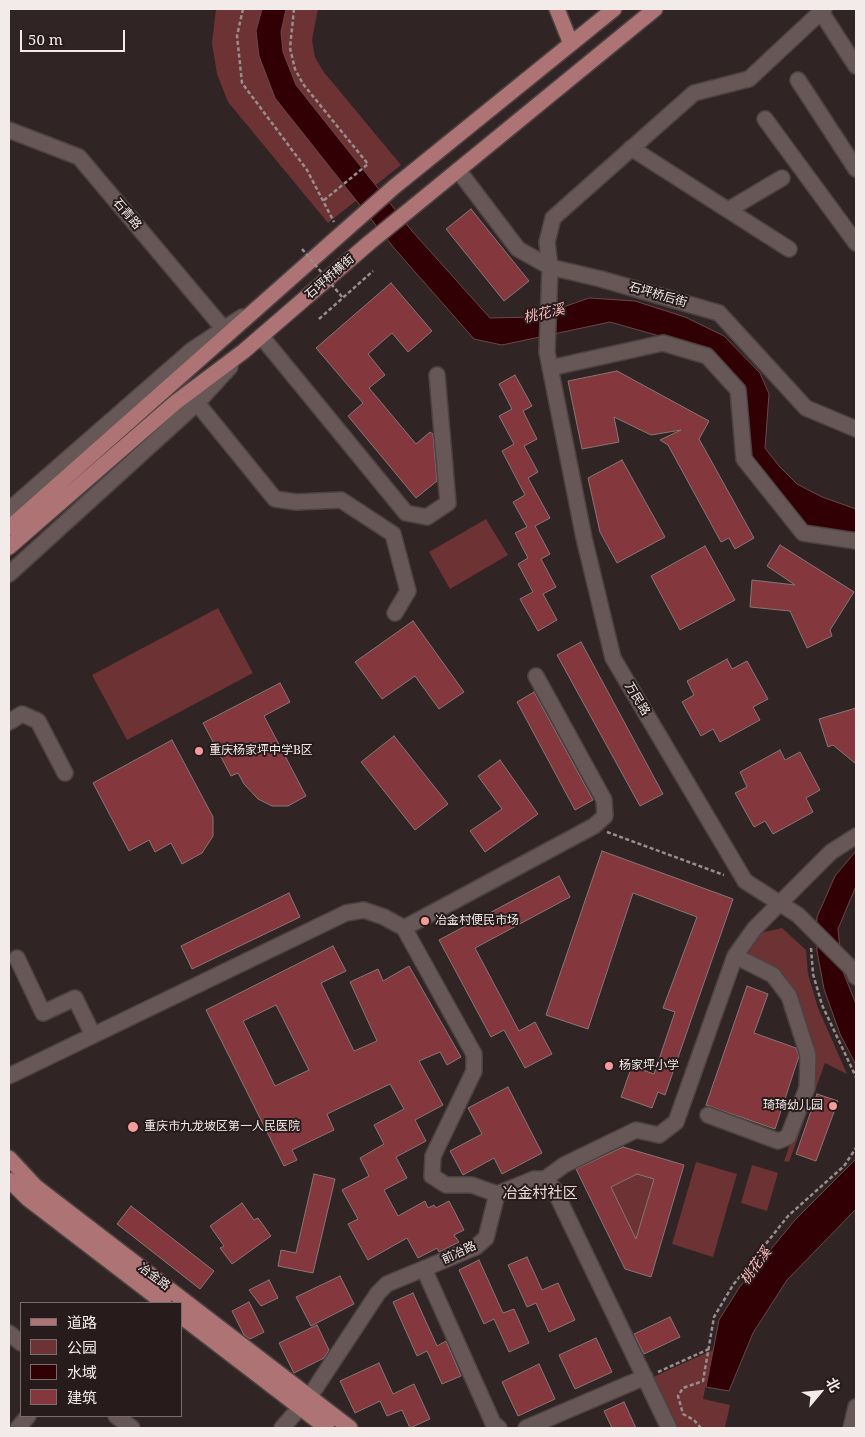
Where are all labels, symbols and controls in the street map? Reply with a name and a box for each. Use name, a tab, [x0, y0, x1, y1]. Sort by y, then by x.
scale bar	[22, 20, 128, 52]
text: 50 m	[28, 29, 63, 49]
street label: 石青路	[110, 196, 144, 232]
street label: 石坪桥横街	[303, 252, 357, 302]
street label: 石坪桥后街	[627, 280, 689, 310]
water label: 桃花溪	[522, 301, 566, 327]
street label: 万民路	[622, 680, 652, 718]
place label: 重庆杨家坪中学B区	[209, 744, 313, 758]
marker: 重庆杨家坪中学B区	[193, 745, 205, 757]
place label: 冶金村便民市场	[435, 914, 519, 928]
marker: 冶金村便民市场	[419, 915, 431, 927]
place label: 杨家坪小学	[619, 1059, 679, 1073]
marker: 杨家坪小学	[603, 1060, 615, 1072]
place label: 琦琦幼儿园	[763, 1099, 823, 1113]
marker: 琦琦幼儿园	[827, 1100, 839, 1112]
marker: 重庆市九龙坡区第一人民医院	[126, 1120, 140, 1134]
place label: 重庆市九龙坡区第一人民医院	[144, 1120, 300, 1134]
district label: 冶金村社区	[503, 1185, 577, 1203]
street label: 前冶路	[440, 1239, 478, 1267]
water label: 桃花溪	[737, 1244, 775, 1288]
street label: 冶金路	[135, 1260, 173, 1294]
legend	[20, 1302, 182, 1417]
text: 道路	[67, 1312, 97, 1332]
text: 公园	[67, 1337, 97, 1357]
text: 水域	[67, 1362, 97, 1382]
north arrow	[795, 1367, 845, 1417]
text: 北	[822, 1374, 845, 1395]
text: 建筑	[67, 1387, 97, 1407]

